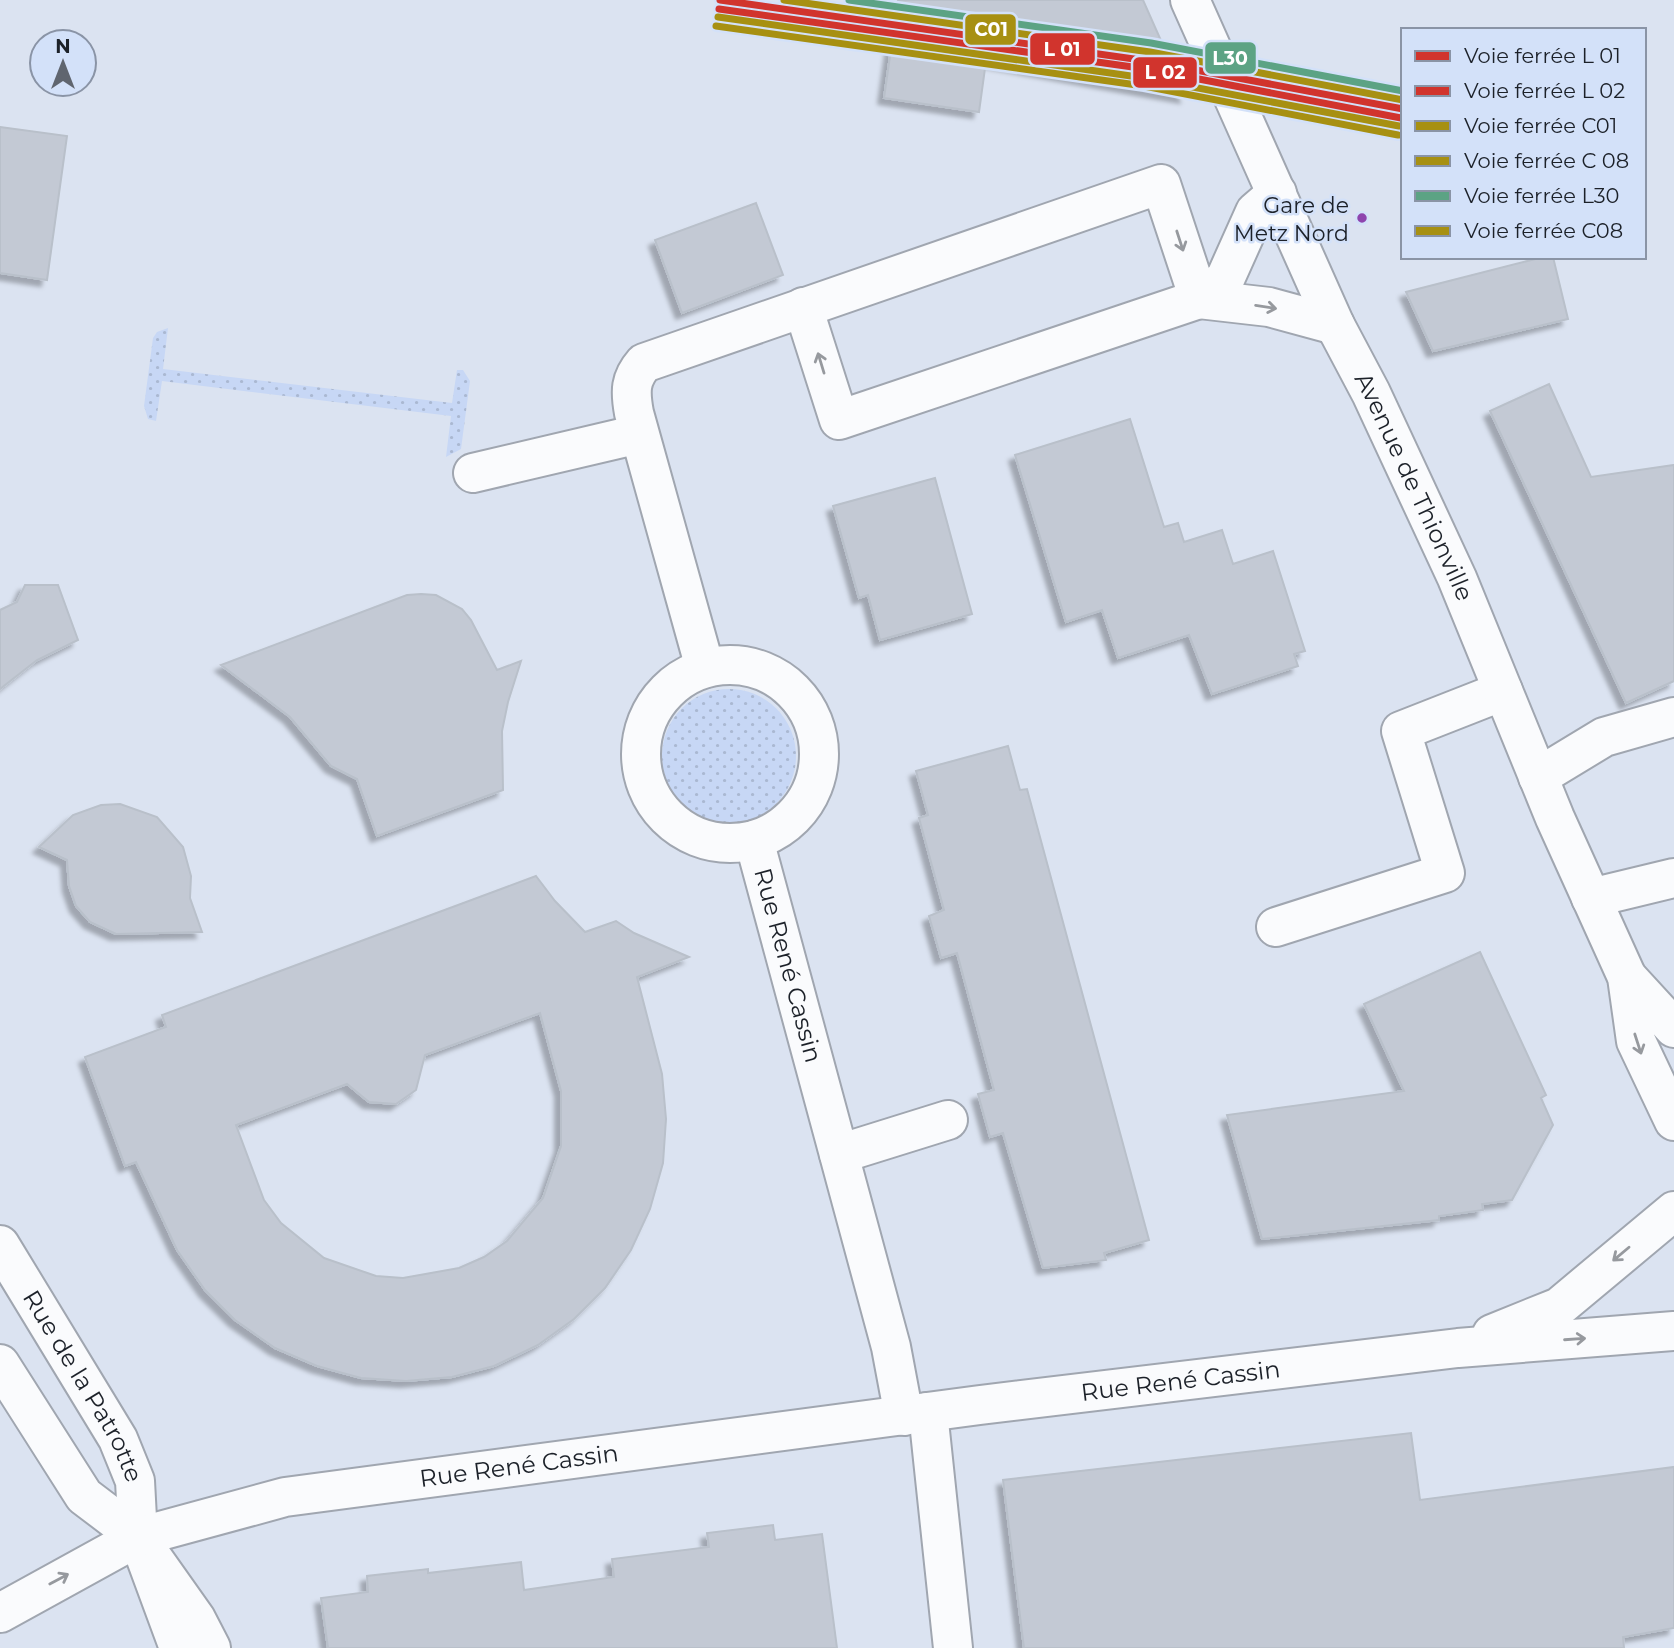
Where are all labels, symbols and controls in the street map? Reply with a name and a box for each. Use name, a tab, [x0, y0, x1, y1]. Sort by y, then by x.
line badge: C01	[964, 13, 1017, 46]
text: C01	[974, 18, 1008, 41]
north arrow	[28, 28, 98, 98]
legend	[1401, 28, 1646, 259]
line badge: L 01	[1029, 32, 1096, 66]
text: N	[55, 35, 71, 58]
text: L 01	[1043, 38, 1081, 61]
line badge: L30	[1204, 41, 1257, 75]
text: Voie ferrée L 01	[1464, 43, 1621, 68]
text: L30	[1212, 47, 1248, 70]
line badge: L 02	[1132, 56, 1198, 89]
text: L 02	[1145, 61, 1185, 84]
text: Voie ferrée L 02	[1464, 78, 1625, 103]
text: Voie ferrée C01	[1464, 113, 1617, 138]
text: Voie ferrée C 08	[1464, 148, 1629, 173]
text: Voie ferrée L30	[1464, 183, 1620, 208]
place label: Gare de Metz Nord	[1234, 192, 1349, 247]
marker: Gare de Metz Nord	[1355, 211, 1369, 225]
text: Voie ferrée C08	[1464, 218, 1623, 243]
one-way arrow	[1175, 230, 1187, 252]
one-way arrow	[1254, 301, 1277, 314]
one-way arrow	[814, 352, 827, 374]
street label: Avenue de Thionville	[1349, 367, 1480, 605]
street label: Rue René Cassin	[748, 865, 829, 1066]
one-way arrow	[1633, 1032, 1645, 1054]
one-way arrow	[1612, 1246, 1630, 1262]
street label: Rue de la Patrotte	[17, 1285, 149, 1486]
one-way arrow	[1563, 1332, 1586, 1345]
street label: Rue René Cassin	[1079, 1354, 1282, 1407]
street label: Rue René Cassin	[418, 1438, 620, 1493]
one-way arrow	[48, 1572, 69, 1585]

